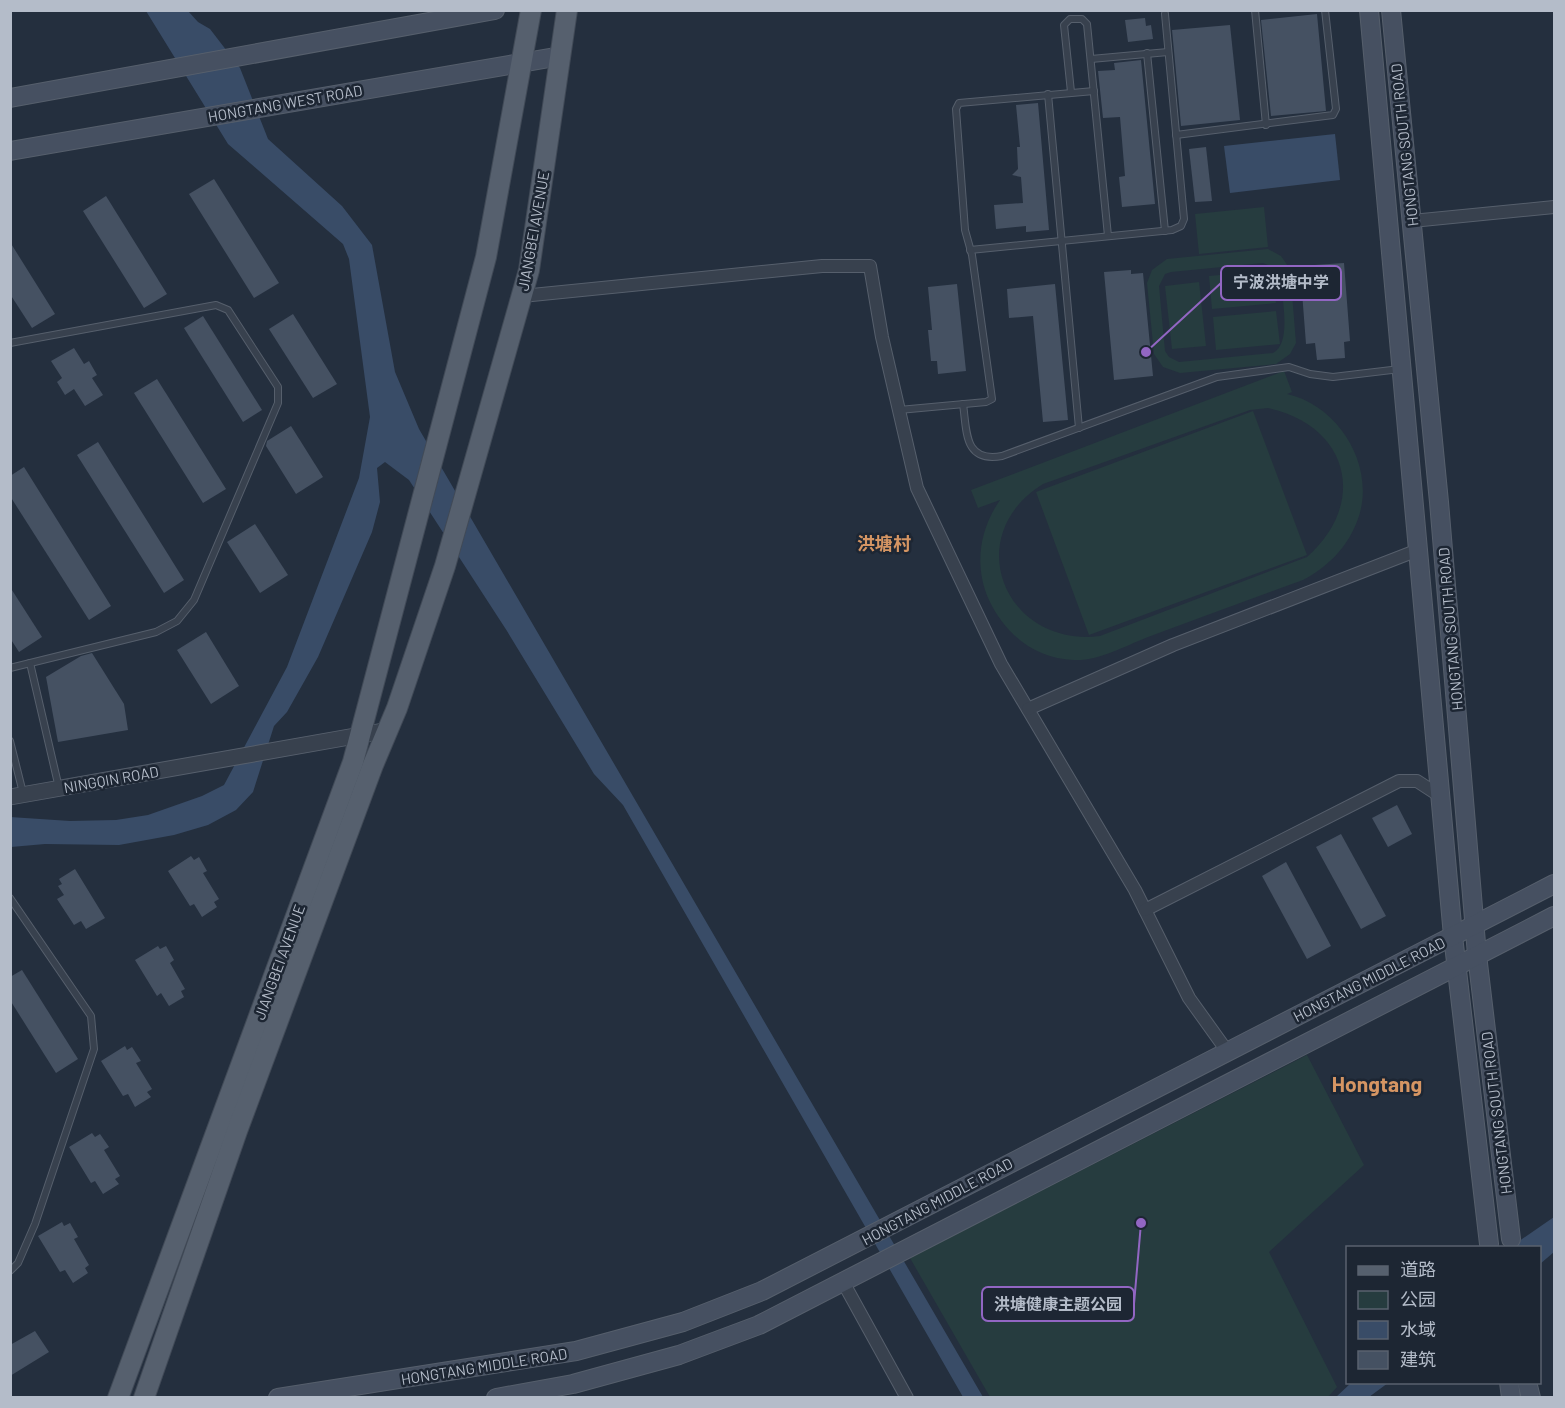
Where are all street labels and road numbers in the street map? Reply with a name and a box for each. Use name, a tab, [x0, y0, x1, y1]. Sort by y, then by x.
street label: HONGTANG SOUTH ROAD	[1387, 63, 1421, 227]
street label: HONGTANG WEST ROAD	[206, 81, 364, 125]
street label: JIANGBEI AVENUE	[514, 170, 552, 292]
street label: HONGTANG SOUTH ROAD	[1434, 547, 1466, 711]
street label: NINGQIN ROAD	[62, 762, 160, 796]
street label: JIANGBEI AVENUE	[250, 902, 308, 1022]
street label: HONGTANG MIDDLE ROAD	[1290, 933, 1448, 1025]
street label: HONGTANG SOUTH ROAD	[1477, 1031, 1515, 1195]
street label: HONGTANG MIDDLE ROAD	[859, 1154, 1015, 1248]
street label: HONGTANG MIDDLE ROAD	[400, 1344, 568, 1388]

